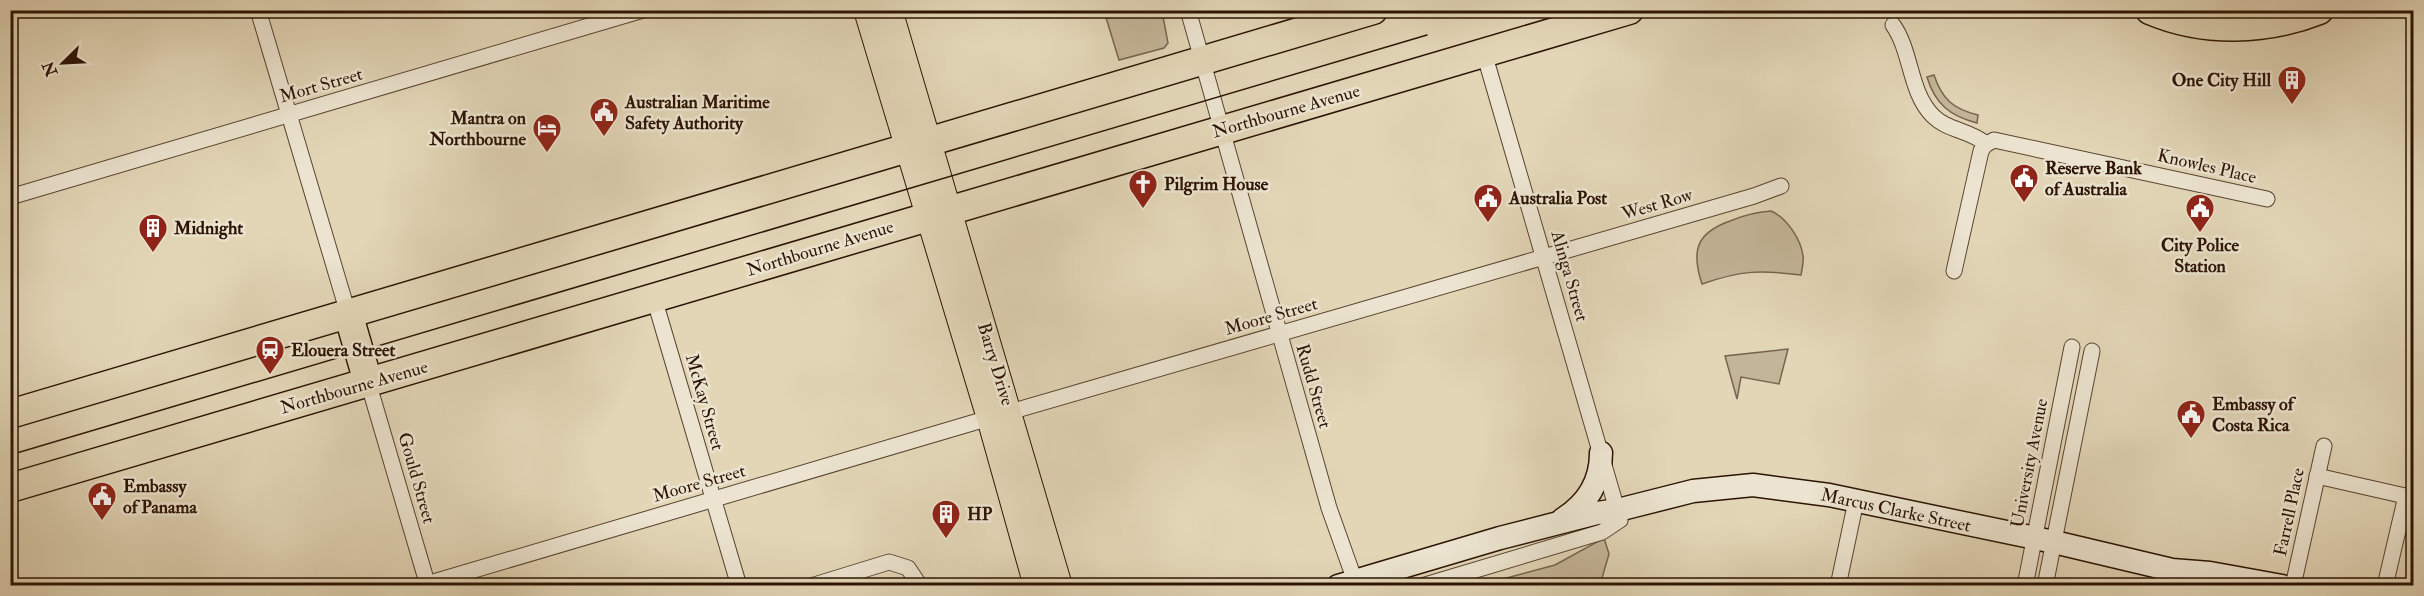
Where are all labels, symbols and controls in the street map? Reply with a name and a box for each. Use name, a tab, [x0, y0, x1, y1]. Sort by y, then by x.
north arrow	[33, 33, 93, 93]
text: N	[38, 57, 63, 80]
street label: Mort Street	[277, 63, 366, 108]
building icon: One City Hill	[2276, 64, 2308, 106]
place label: One City Hill	[2172, 69, 2271, 92]
street label: Northbourne Avenue	[1210, 79, 1363, 144]
place label: Australian Maritime Safety Authority	[624, 91, 770, 135]
public building icon: Australian Maritime Safety Authority	[588, 96, 620, 138]
place label: Mantra on Northbourne	[428, 107, 527, 151]
hotel icon: Mantra on Northbourne	[531, 112, 563, 154]
street label: Knowles Place	[2155, 144, 2259, 189]
place label: Reserve Bank of Australia	[2045, 157, 2142, 201]
public building icon: Reserve Bank of Australia	[2008, 162, 2040, 204]
church icon: Pilgrim House	[1127, 168, 1159, 210]
place label: Pilgrim House	[1164, 173, 1269, 196]
public building icon: Australia Post	[1472, 182, 1504, 224]
street label: West Row	[1618, 183, 1696, 226]
place label: Australia Post	[1508, 187, 1607, 210]
public building icon: City Police Station	[2184, 192, 2216, 234]
building icon: Midnight	[137, 212, 169, 254]
street label: Northbourne Avenue	[744, 215, 897, 282]
place label: Midnight	[173, 217, 243, 240]
street label: Alinga Street	[1545, 227, 1594, 324]
place label: City Police Station	[2161, 234, 2239, 278]
street label: Moore Street	[1222, 292, 1320, 341]
street label: Barry Drive	[972, 320, 1019, 409]
station icon: Elouera Street	[254, 334, 286, 376]
place label: Elouera Street	[291, 339, 395, 362]
street label: Rudd Street	[1290, 341, 1337, 431]
street label: McKay Street	[680, 351, 729, 453]
street label: Northbourne Avenue	[278, 355, 431, 420]
place label: Embassy of Costa Rica	[2212, 393, 2297, 437]
street label: University Avenue	[2006, 396, 2053, 530]
public building icon: Embassy of Costa Rica	[2175, 398, 2207, 440]
street label: Gould Street	[393, 430, 441, 526]
street label: Moore Street	[650, 459, 748, 508]
street label: Farrell Place	[2269, 466, 2310, 558]
place label: Embassy of Panama	[123, 475, 197, 519]
public building icon: Embassy of Panama	[86, 480, 118, 522]
street label: Marcus Clarke Street	[1819, 483, 1973, 538]
building icon: HP	[930, 498, 962, 540]
place label: HP	[967, 503, 993, 526]

